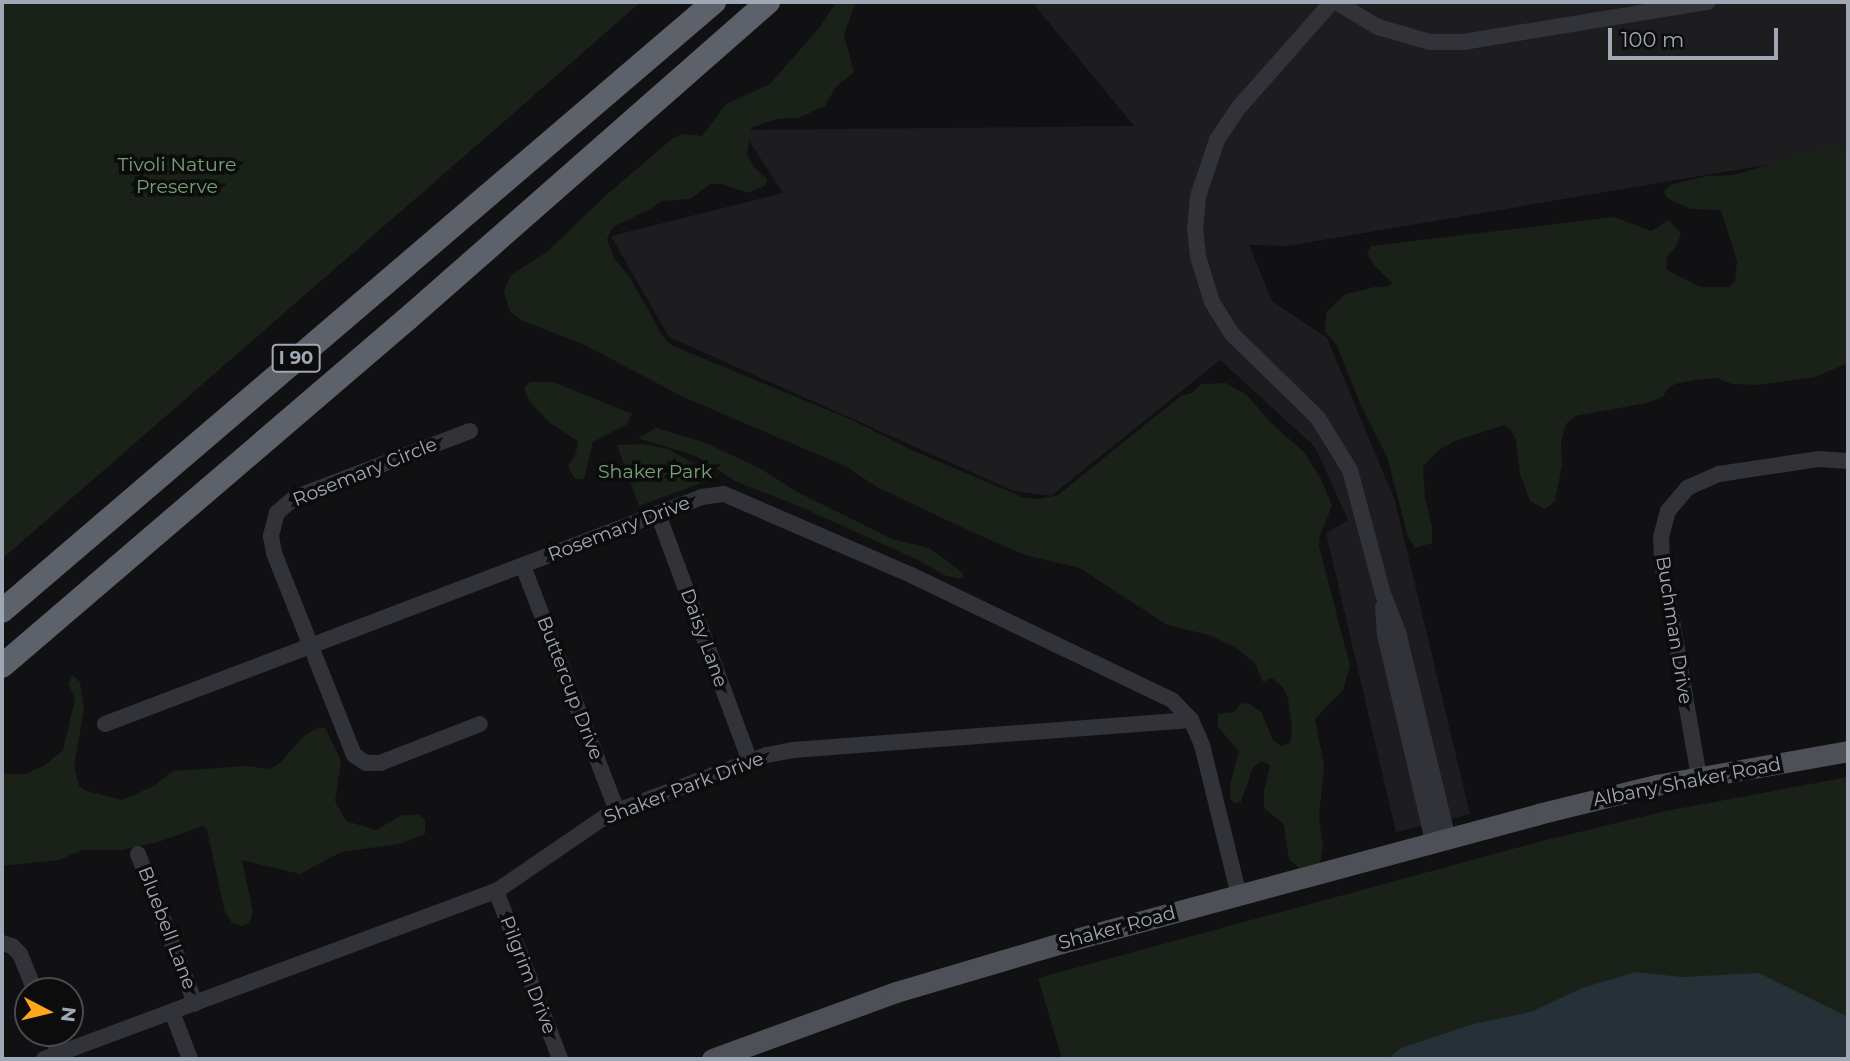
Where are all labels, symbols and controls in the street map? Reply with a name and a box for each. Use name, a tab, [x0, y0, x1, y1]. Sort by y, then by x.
scale bar	[1612, 14, 1782, 58]
text: 100 m	[1621, 27, 1684, 52]
park label: Tivoli Nature Preserve	[117, 154, 237, 198]
road number: I 90	[272, 344, 320, 372]
street label: Rosemary Circle	[290, 433, 440, 511]
park label: Shaker Park	[598, 461, 712, 483]
street label: Rosemary Drive	[545, 491, 693, 567]
street label: Buchman Drive	[1651, 554, 1697, 706]
street label: Daisy Lane	[676, 586, 732, 690]
street label: Buttercup Drive	[532, 613, 608, 763]
street label: Shaker Park Drive	[601, 747, 767, 829]
street label: Albany Shaker Road	[1591, 753, 1783, 811]
street label: Bluebell Lane	[133, 863, 201, 993]
street label: Shaker Road	[1056, 901, 1178, 955]
street label: Pilgrim Drive	[495, 913, 561, 1037]
north arrow	[14, 977, 84, 1047]
text: N	[56, 1005, 81, 1023]

